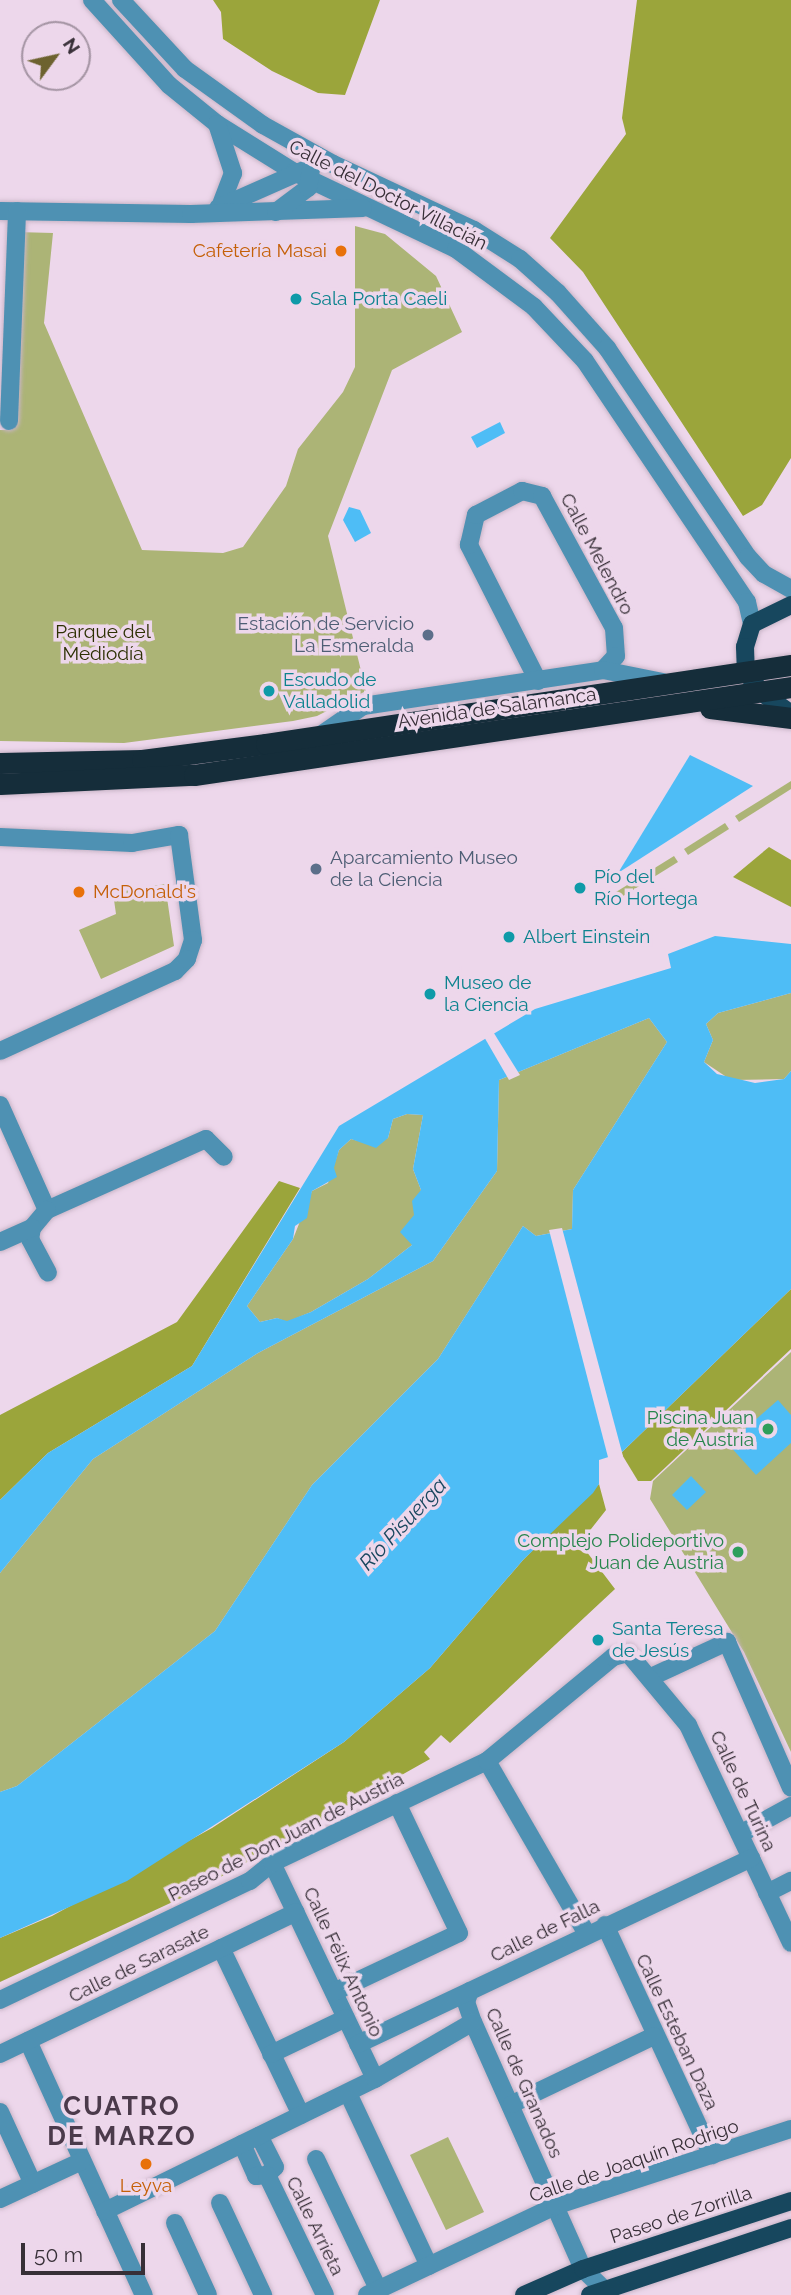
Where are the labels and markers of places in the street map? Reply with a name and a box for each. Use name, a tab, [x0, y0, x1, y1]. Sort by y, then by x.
place label: Cafetería Masai	[193, 240, 327, 262]
marker: Cafetería Masai	[333, 243, 349, 259]
place label: Sala Porta Caeli	[310, 288, 447, 310]
marker: Sala Porta Caeli	[288, 291, 304, 307]
place label: Estación de Servicio La Esmeralda	[237, 613, 414, 657]
marker: Estación de Servicio La Esmeralda	[420, 627, 436, 643]
place label: Escudo de Valladolid	[283, 669, 376, 713]
marker: Escudo de Valladolid	[261, 683, 277, 699]
place label: Aparcamiento Museo de la Ciencia	[330, 847, 518, 891]
marker: Aparcamiento Museo de la Ciencia	[308, 861, 324, 877]
place label: Pío del Río Hortega	[594, 866, 698, 910]
marker: Pío del Río Hortega	[572, 880, 588, 896]
place label: McDonald's	[93, 881, 196, 903]
marker: McDonald's	[71, 884, 87, 900]
place label: Albert Einstein	[523, 926, 650, 948]
marker: Albert Einstein	[501, 929, 517, 945]
place label: Museo de la Ciencia	[444, 972, 531, 1016]
marker: Museo de la Ciencia	[422, 986, 438, 1002]
place label: Piscina Juan de Austria	[646, 1407, 754, 1451]
marker: Piscina Juan de Austria	[760, 1421, 776, 1437]
place label: Complejo Polideportivo Juan de Austria	[517, 1530, 724, 1574]
marker: Complejo Polideportivo Juan de Austria	[730, 1544, 746, 1560]
place label: Santa Teresa de Jesús	[612, 1618, 724, 1662]
marker: Santa Teresa de Jesús	[590, 1632, 606, 1648]
marker: Leyva	[138, 2156, 154, 2172]
place label: Leyva	[120, 2175, 172, 2197]

